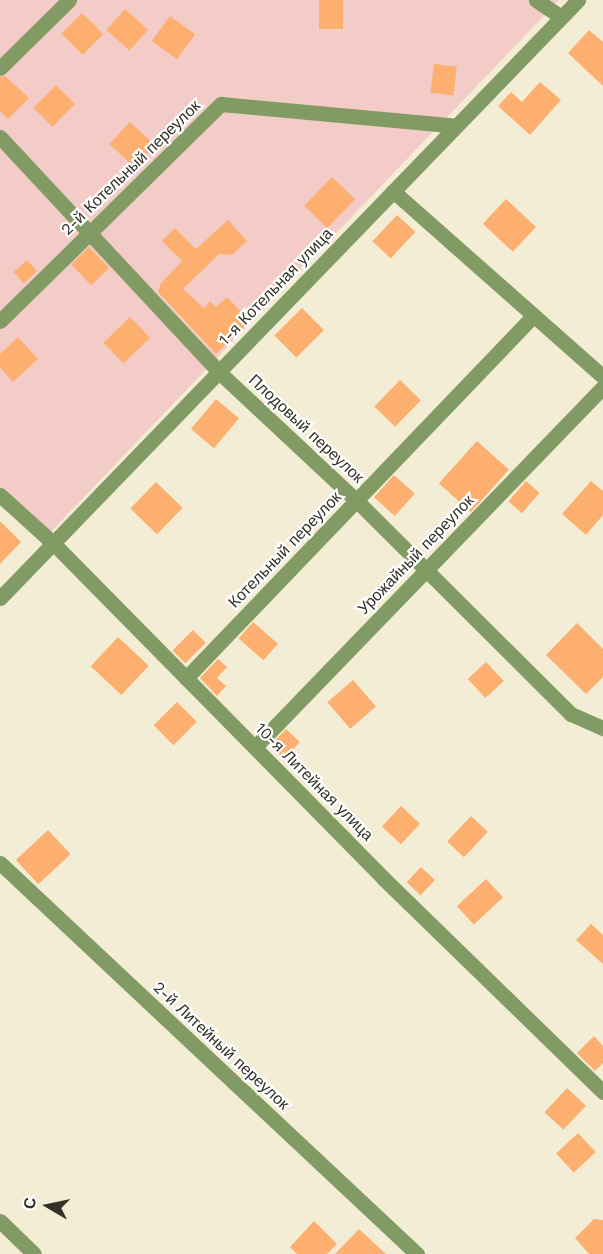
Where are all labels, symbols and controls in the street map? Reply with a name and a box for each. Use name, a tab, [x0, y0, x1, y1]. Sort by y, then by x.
street label: 2-й Котельный переулок	[58, 97, 204, 239]
street label: 1-я Котельная улица	[215, 224, 337, 350]
street label: Плодовый переулок	[244, 371, 368, 487]
street label: Котельный переулок	[225, 488, 345, 612]
street label: Урожайный переулок	[354, 491, 478, 619]
street label: 10-я Литейная улица	[251, 719, 377, 845]
street label: 2-й Литейный переулок	[149, 978, 293, 1114]
north arrow	[18, 1176, 78, 1236]
text: С	[19, 1196, 40, 1210]

